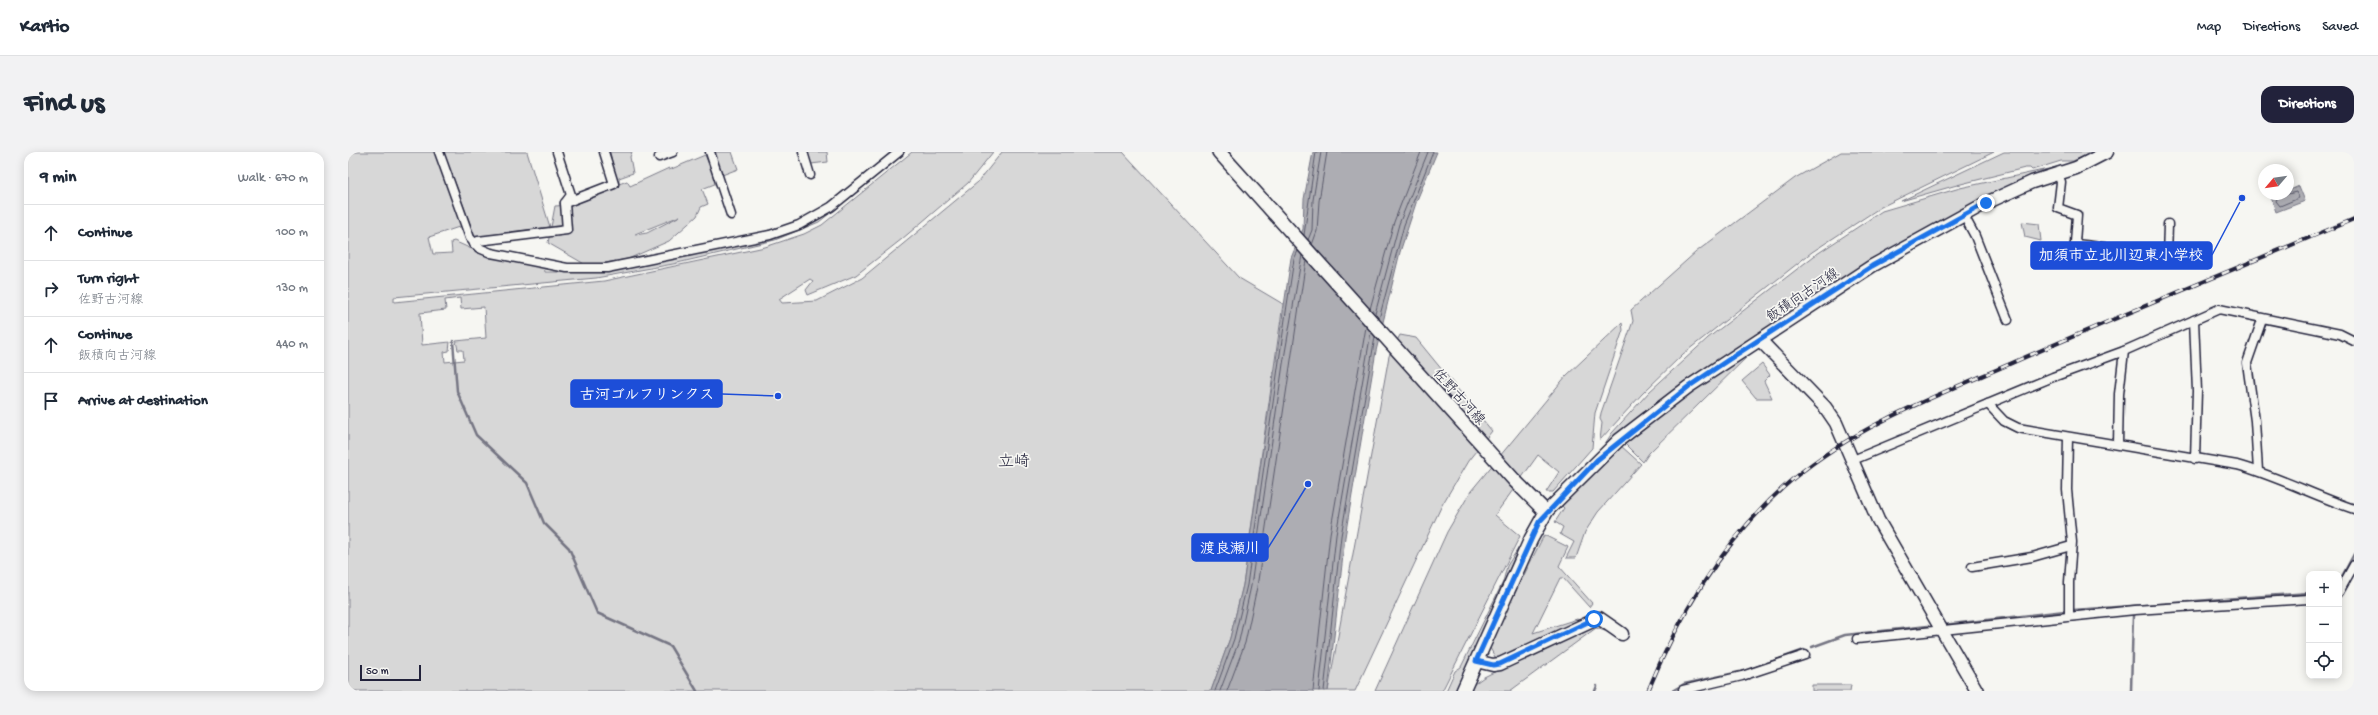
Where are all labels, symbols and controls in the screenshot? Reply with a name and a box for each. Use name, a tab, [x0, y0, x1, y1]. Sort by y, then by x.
text: Kartio	[20, 16, 69, 39]
text: Map	[2197, 19, 2221, 36]
text: Directions	[2243, 19, 2300, 36]
text: Saved	[2322, 19, 2358, 36]
button: Directions	[2261, 86, 2354, 123]
text: Find us	[24, 88, 104, 121]
north arrow	[2258, 164, 2294, 200]
text: 9 min	[40, 168, 76, 188]
text: Walk · 670 m	[238, 171, 308, 186]
route end	[1977, 194, 1995, 212]
icon: ahead	[40, 222, 62, 244]
text: Continue	[78, 224, 132, 242]
text: 100 m	[276, 225, 308, 240]
callout: 加須市立北川辺東小学校	[2031, 242, 2212, 269]
text: 加須市立北川辺東小学校	[2038, 247, 2204, 266]
street label: 飯積向古河線	[1764, 266, 1843, 327]
text: Turn right	[78, 270, 138, 288]
icon: right	[40, 278, 62, 300]
text: 130 m	[276, 281, 308, 296]
text: 佐野古河線	[78, 293, 143, 308]
text: Continue	[78, 326, 132, 344]
icon: ahead	[40, 334, 62, 356]
text: 440 m	[276, 337, 308, 352]
text: 飯積向古河線	[78, 349, 156, 364]
street label: 佐野古河線	[1428, 366, 1488, 429]
callout: 古河ゴルフリンクス	[571, 380, 722, 407]
text: 古河ゴルフリンクス	[580, 386, 714, 405]
icon: arrive	[40, 390, 62, 412]
text: Arrive at destination	[78, 392, 208, 410]
district label: 立崎	[998, 453, 1030, 473]
callout: 渡良瀬川	[1192, 534, 1268, 561]
text: 渡良瀬川	[1200, 540, 1260, 559]
map controls	[2306, 571, 2342, 679]
button: +	[2306, 571, 2342, 607]
button: −	[2306, 607, 2342, 643]
route start	[1585, 610, 1603, 628]
button: locate	[2306, 643, 2342, 679]
scale bar	[360, 663, 421, 682]
text: 50 m	[366, 666, 388, 678]

